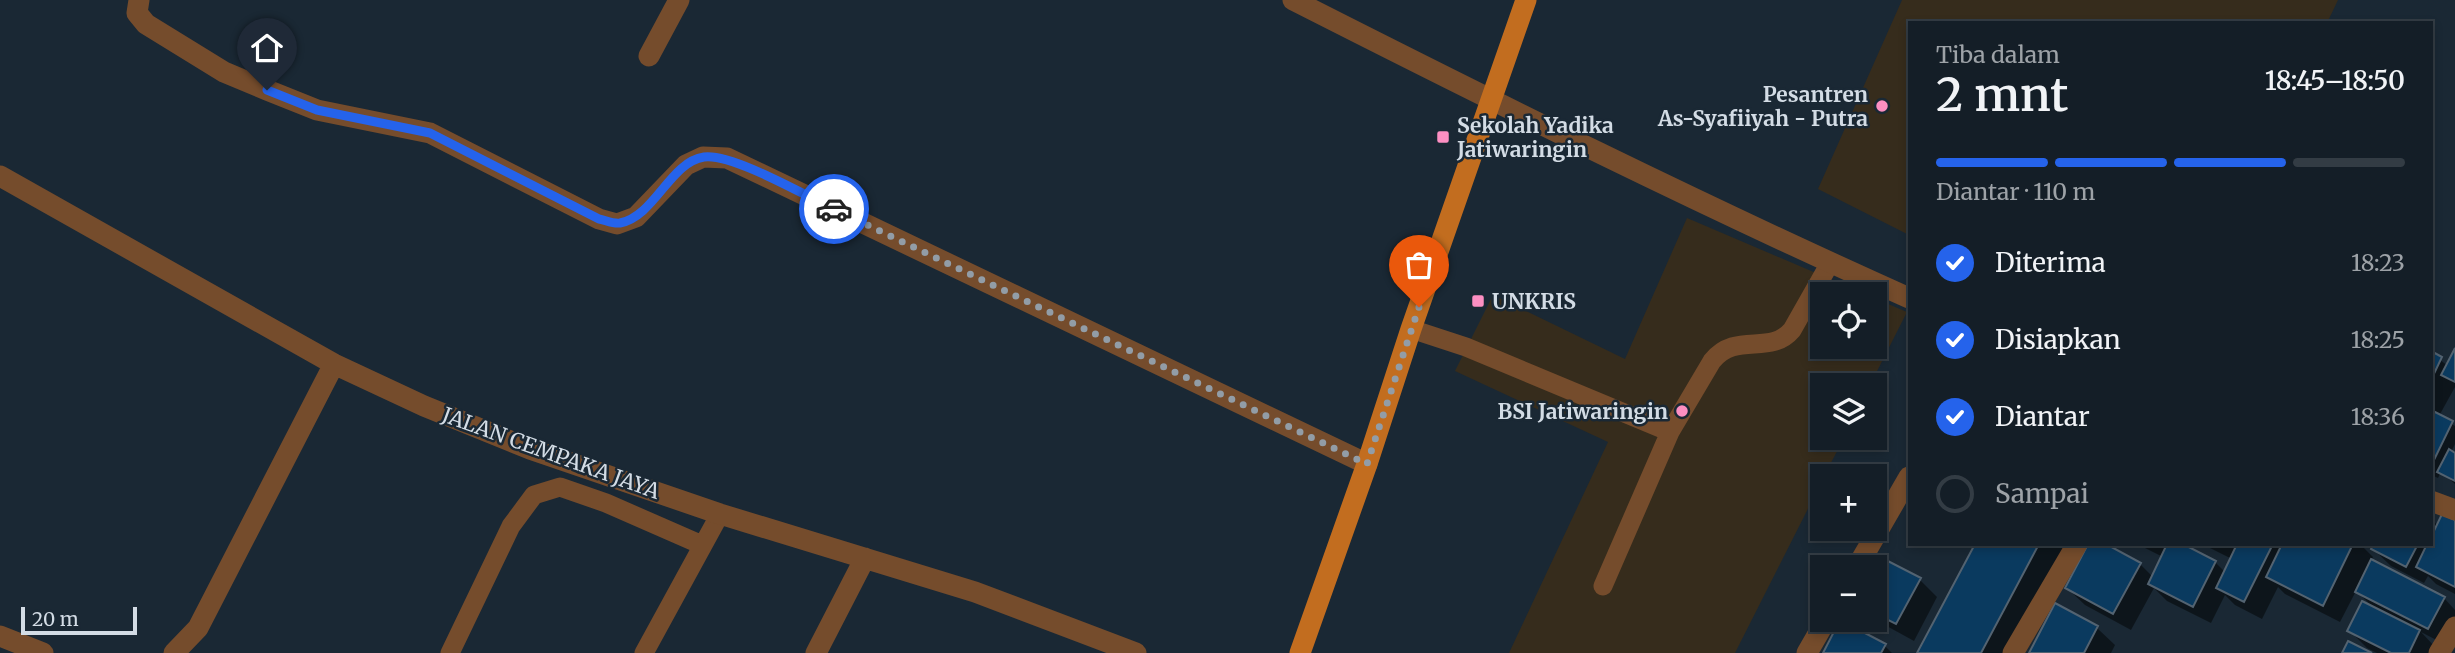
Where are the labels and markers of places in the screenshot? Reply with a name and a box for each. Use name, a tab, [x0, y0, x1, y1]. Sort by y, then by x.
pin	[237, 18, 297, 90]
place label: Pesantren As-Syafiiyah - Putra	[1657, 81, 1868, 132]
marker: Pesantren As-Syafiiyah - Putra	[1874, 98, 1890, 114]
place label: Sekolah Yadika Jatiwaringin	[1456, 112, 1614, 163]
marker: Sekolah Yadika Jatiwaringin	[1435, 129, 1451, 145]
pin	[1389, 235, 1449, 307]
place label: UNKRIS	[1492, 288, 1576, 315]
marker: UNKRIS	[1470, 293, 1486, 309]
place label: BSI Jatiwaringin	[1498, 398, 1668, 425]
marker: BSI Jatiwaringin	[1674, 403, 1690, 419]

